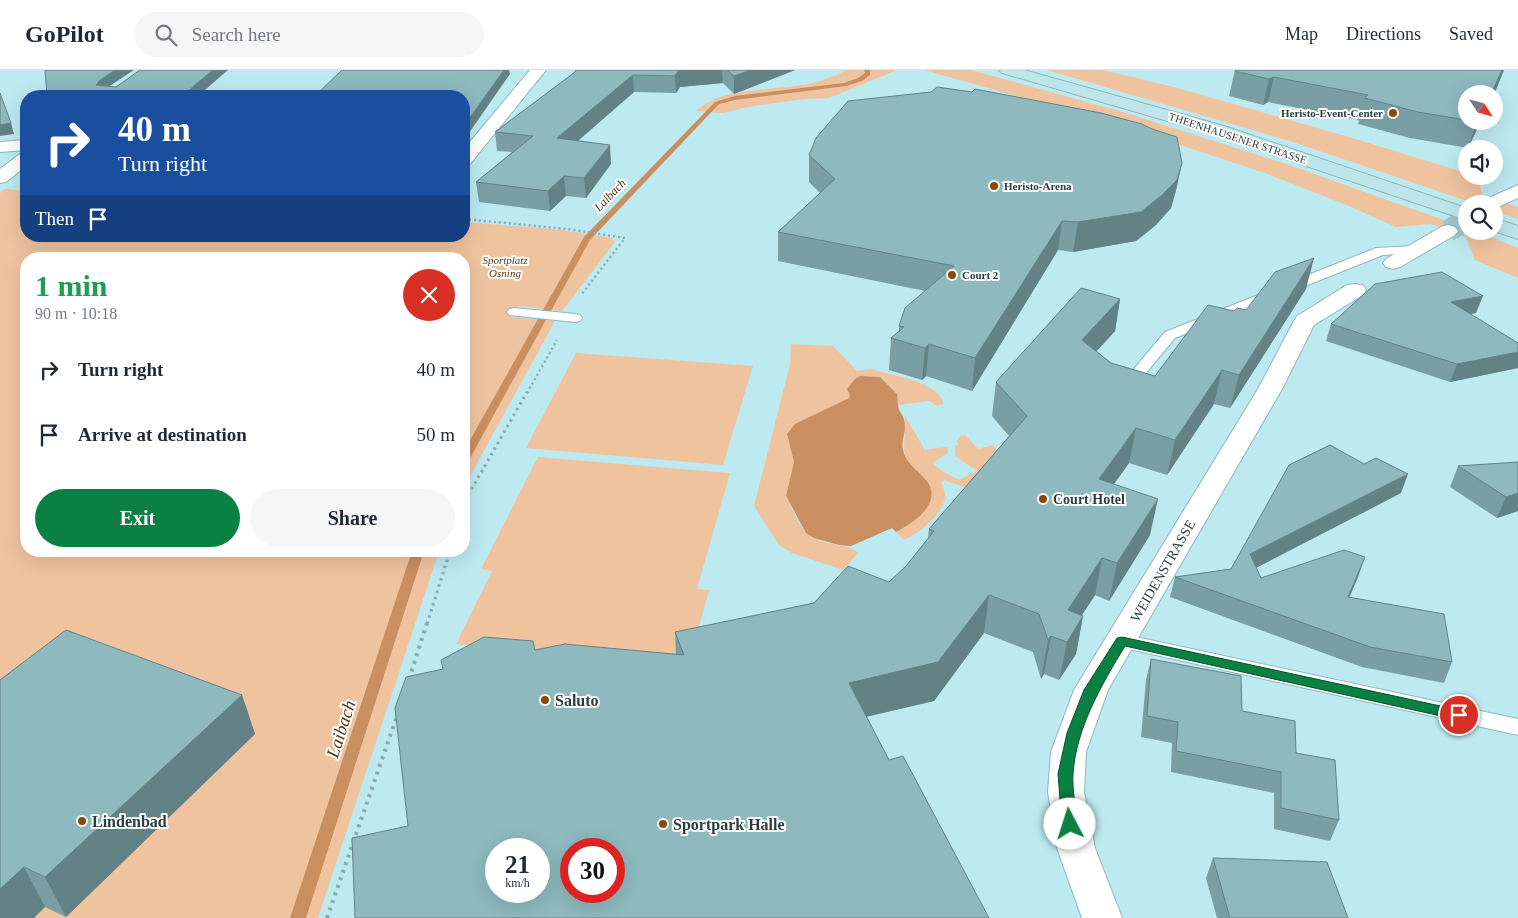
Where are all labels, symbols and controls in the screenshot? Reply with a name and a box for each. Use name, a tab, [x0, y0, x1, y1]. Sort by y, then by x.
search box	[134, 12, 484, 57]
text: GoPilot	[25, 21, 104, 47]
icon: search	[152, 21, 180, 49]
text: Search here	[192, 24, 281, 45]
text: Map	[1285, 24, 1318, 44]
text: Directions	[1346, 24, 1421, 44]
text: Saved	[1449, 24, 1493, 44]
north arrow	[1458, 85, 1502, 130]
map controls	[1458, 85, 1503, 240]
place label: Heristo-Event-Center	[1281, 107, 1383, 119]
marker: Heristo-Event-Center	[1387, 107, 1399, 119]
icon: right	[35, 110, 100, 175]
text: 40 m	[118, 110, 191, 149]
street label: THEENHAUSENER STRASSE	[1167, 110, 1309, 166]
button: sound	[1458, 140, 1503, 185]
text: Turn right	[118, 151, 207, 176]
water label: Laibach	[591, 176, 629, 215]
marker: Heristo-Arena	[988, 180, 1000, 192]
place label: Heristo-Arena	[1004, 180, 1072, 192]
button: search	[1458, 195, 1503, 240]
icon: arrive	[84, 205, 112, 233]
text: Then	[35, 208, 74, 229]
park label: Sportplatz Osning	[482, 254, 528, 279]
text: 1 min	[35, 269, 108, 302]
button: close	[403, 269, 455, 321]
marker: Court 2	[946, 269, 958, 281]
place label: Court 2	[962, 269, 999, 281]
text: 90 m · 10:18	[35, 305, 117, 322]
icon: right	[35, 356, 63, 384]
text: Turn right	[78, 359, 163, 380]
text: 40 m	[416, 359, 455, 380]
icon: arrive	[35, 421, 63, 449]
text: Arrive at destination	[78, 424, 247, 445]
text: 50 m	[416, 424, 455, 445]
button: Exit	[35, 489, 240, 547]
button: Share	[250, 489, 455, 547]
place label: Court Hotel	[1053, 492, 1125, 507]
marker: Court Hotel	[1037, 493, 1049, 505]
street label: WEIDENSTRASSE	[1128, 517, 1198, 625]
place label: Saluto	[555, 692, 599, 709]
marker: Saluto	[539, 694, 551, 706]
pin	[1438, 694, 1480, 736]
water label: Laibach	[322, 698, 360, 761]
icon: arrive	[1445, 701, 1473, 729]
position arrow	[1043, 797, 1095, 849]
place label: Lindenbad	[92, 813, 167, 830]
marker: Lindenbad	[76, 815, 88, 827]
place label: Sportpark Halle	[673, 816, 785, 834]
marker: Sportpark Halle	[657, 818, 669, 830]
speed limit sign: 30	[560, 838, 625, 903]
text: 21	[505, 851, 530, 878]
text: km/h	[505, 876, 530, 890]

